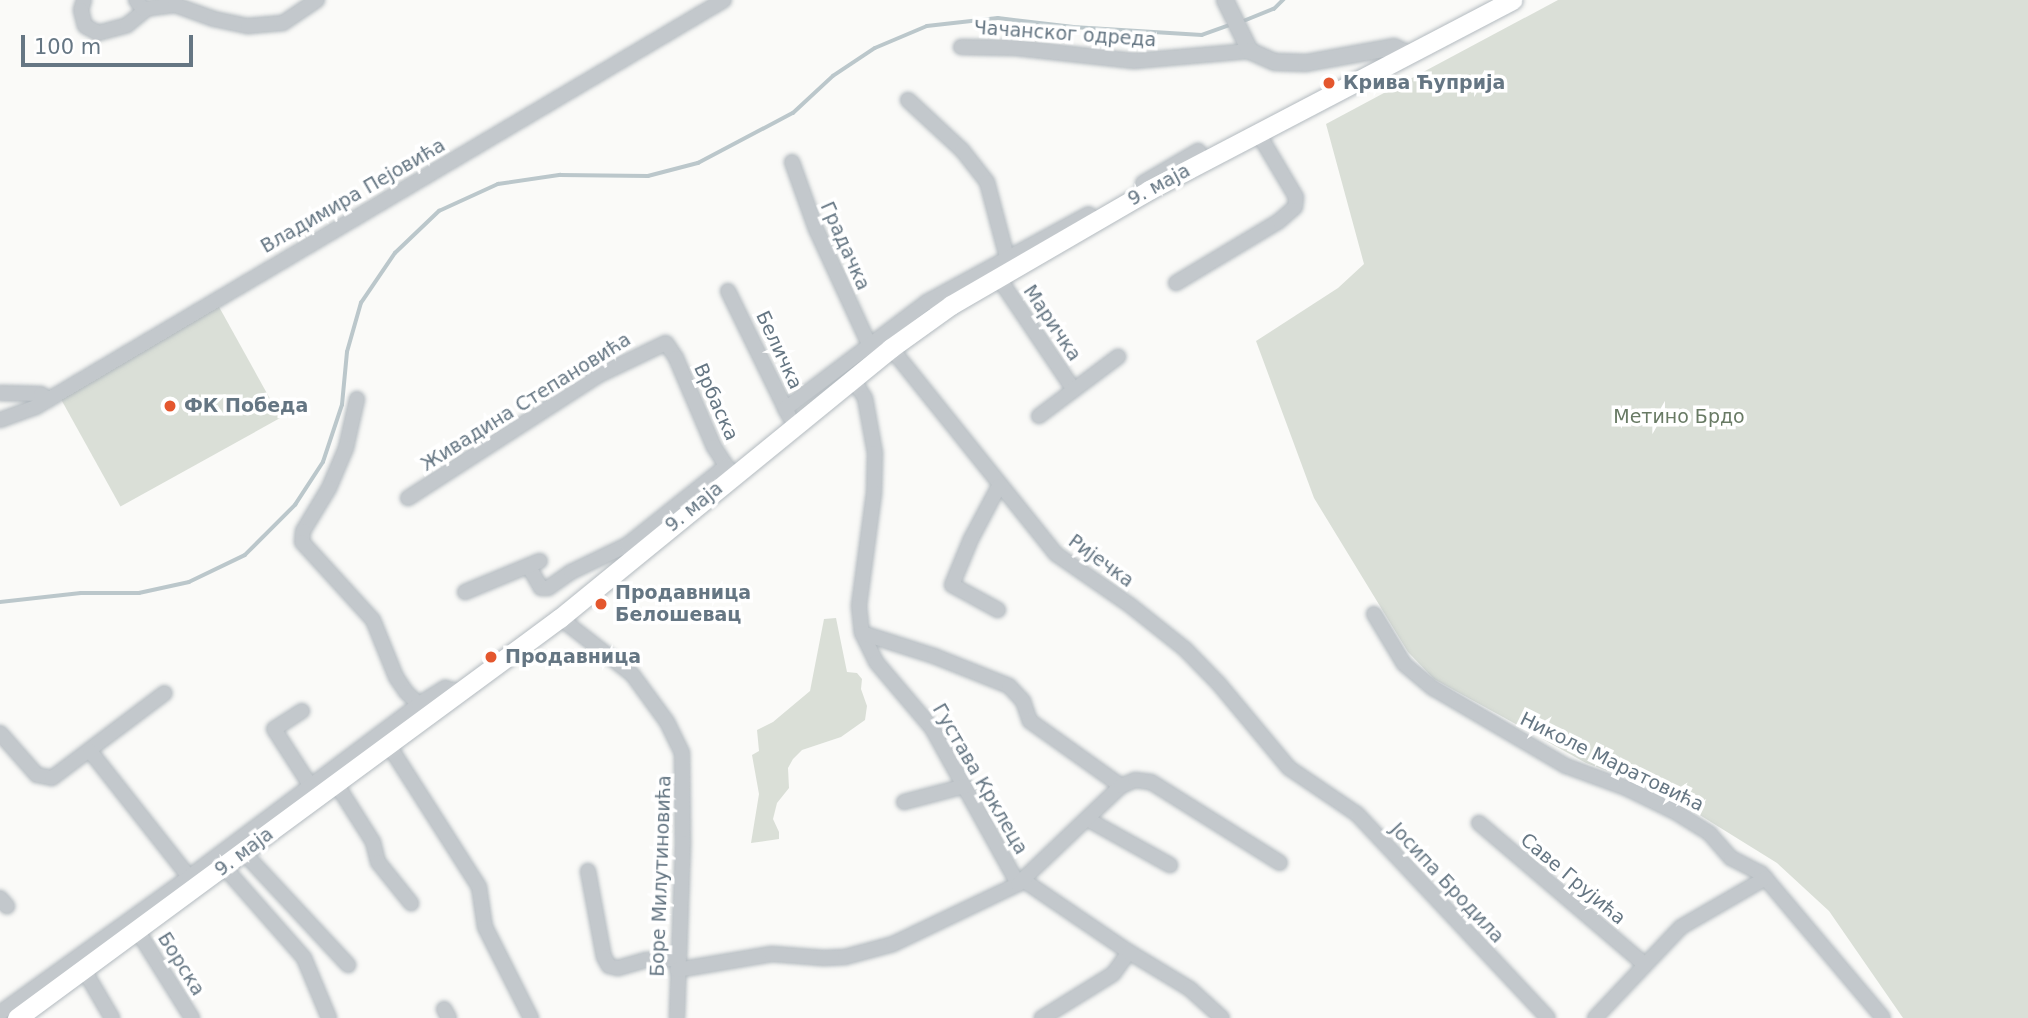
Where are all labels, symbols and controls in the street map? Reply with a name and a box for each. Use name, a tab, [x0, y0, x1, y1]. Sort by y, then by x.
street label: Чачанског одреда	[973, 16, 1157, 52]
scale bar	[24, 21, 196, 65]
text: 100 m	[34, 35, 101, 59]
place label: Крива Ћуприја	[1343, 72, 1505, 94]
marker: Крива Ћуприја	[1321, 75, 1337, 91]
street label: Владимира Пејовића	[257, 134, 449, 258]
street label: 9. маја	[1124, 159, 1194, 211]
street label: Градачка	[815, 198, 875, 294]
street label: Маричка	[1018, 281, 1086, 365]
street label: Беличка	[751, 307, 807, 393]
street label: Живадина Степановића	[417, 328, 635, 476]
street label: Врбаска	[689, 360, 743, 444]
place label: ФК Победа	[184, 395, 308, 417]
marker: ФК Победа	[162, 398, 178, 414]
park label: Метино Брдо	[1613, 406, 1745, 428]
street label: 9. маја	[661, 477, 727, 537]
street label: Ријечка	[1064, 530, 1138, 592]
place label: Продавница Белошевац	[615, 582, 751, 626]
marker: Продавница Белошевац	[593, 596, 609, 612]
place label: Продавница	[505, 646, 641, 668]
marker: Продавница	[483, 649, 499, 665]
street label: Густава Крклеца	[928, 700, 1032, 858]
street label: Николе Маратовића	[1516, 708, 1708, 816]
street label: Боре Милутиновића	[646, 775, 676, 977]
street label: Јосипа Бродила	[1385, 818, 1509, 948]
street label: 9. маја	[210, 823, 278, 881]
street label: Саве Грујића	[1516, 828, 1630, 930]
street label: Борска	[153, 928, 209, 1000]

